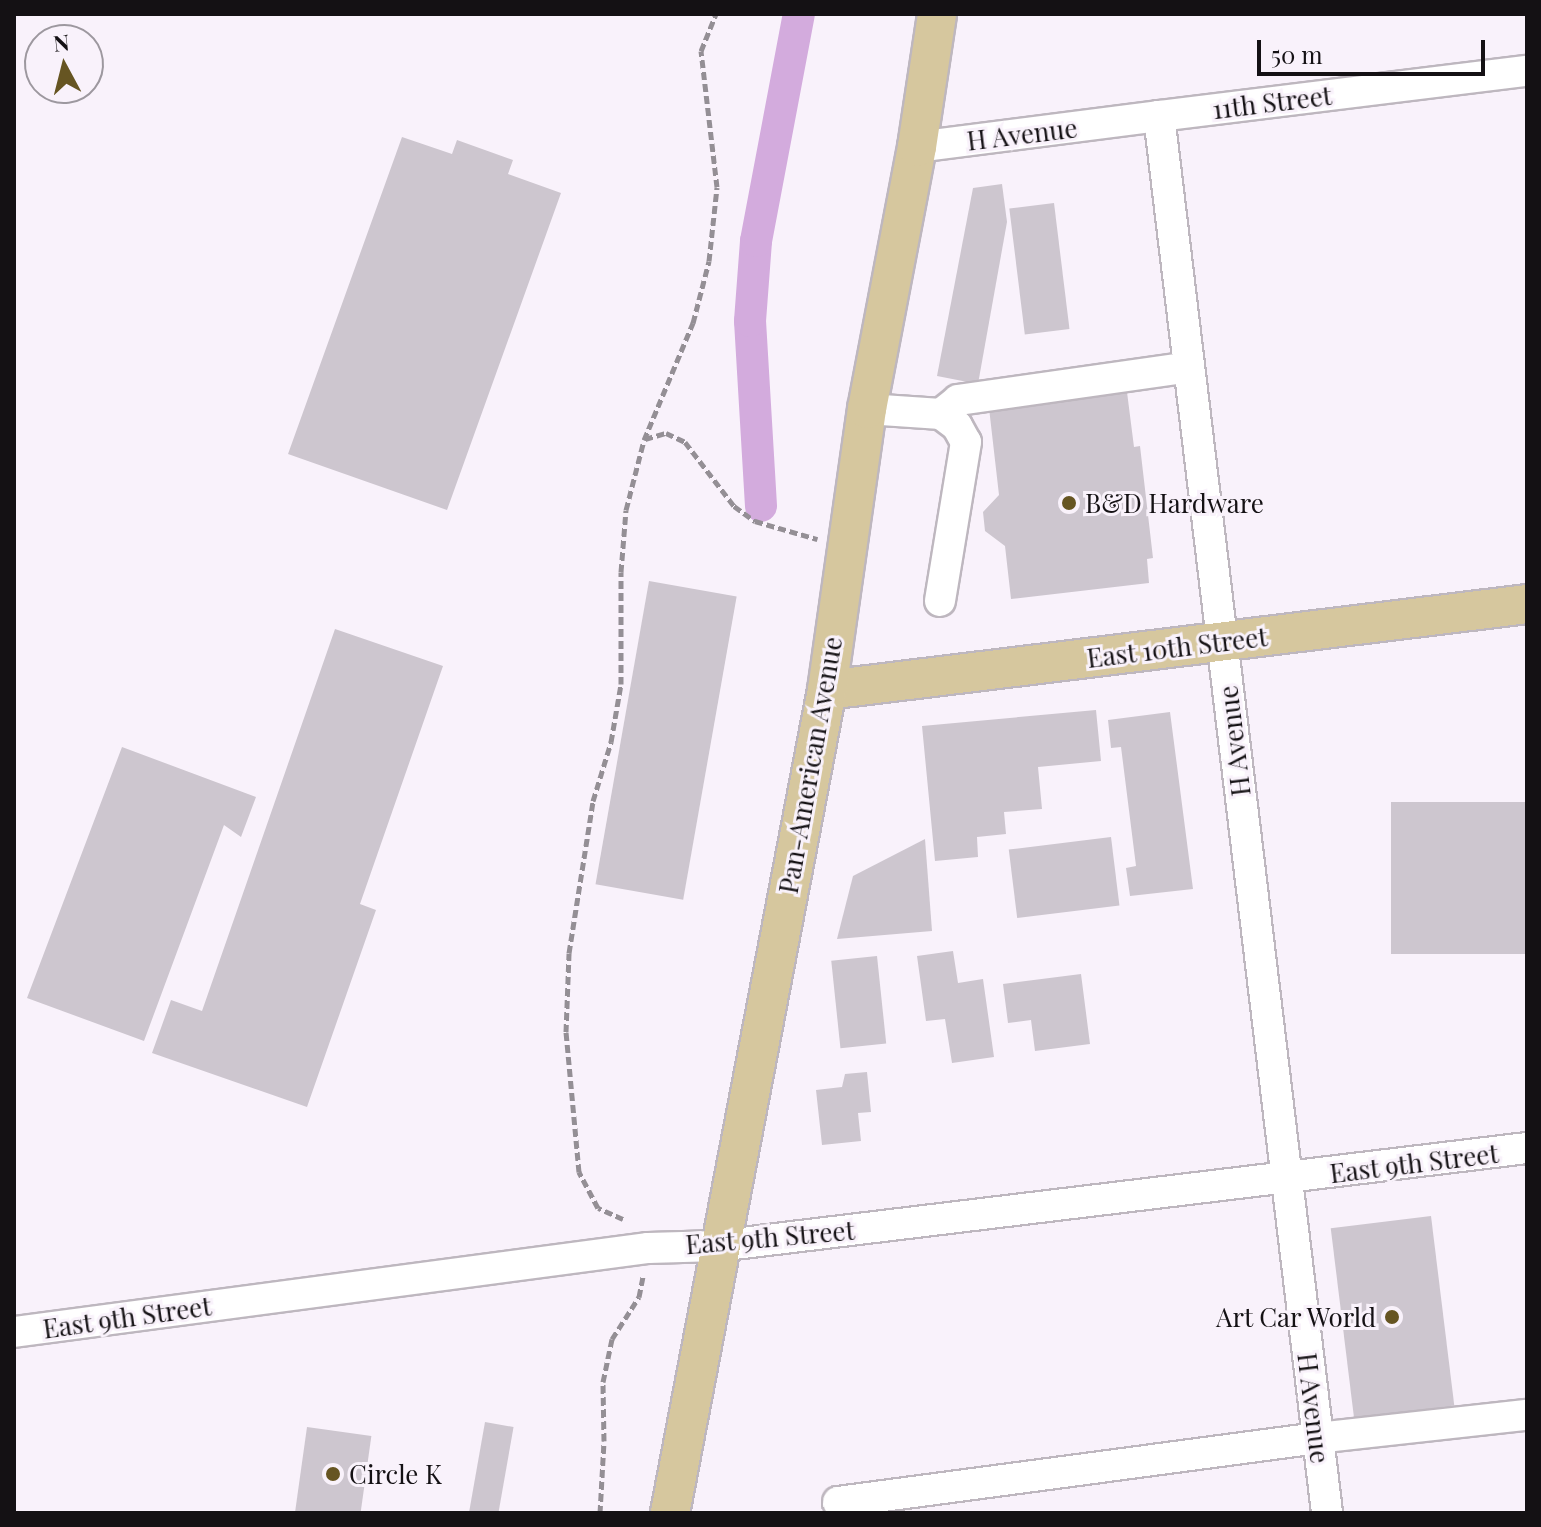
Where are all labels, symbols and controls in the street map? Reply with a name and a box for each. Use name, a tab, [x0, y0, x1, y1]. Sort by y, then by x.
north arrow	[24, 24, 104, 104]
scale bar	[1261, 24, 1489, 74]
text: N	[52, 26, 71, 58]
text: 50 m	[1271, 38, 1323, 70]
street label: 11th Street	[1211, 79, 1333, 125]
street label: H Avenue	[965, 112, 1079, 156]
place label: B&D Hardware	[1085, 487, 1264, 519]
marker: B&D Hardware	[1060, 494, 1078, 512]
street label: East 10th Street	[1085, 620, 1269, 674]
street label: Pan-American Avenue	[772, 634, 848, 896]
street label: H Avenue	[1212, 684, 1256, 798]
street label: East 9th Street	[1328, 1137, 1500, 1189]
street label: East 9th Street	[684, 1214, 856, 1260]
street label: East 9th Street	[41, 1290, 213, 1344]
place label: Art Car World	[1214, 1301, 1376, 1333]
marker: Art Car World	[1383, 1308, 1401, 1326]
street label: H Avenue	[1292, 1351, 1336, 1465]
place label: Circle K	[349, 1458, 442, 1490]
marker: Circle K	[324, 1465, 342, 1483]

